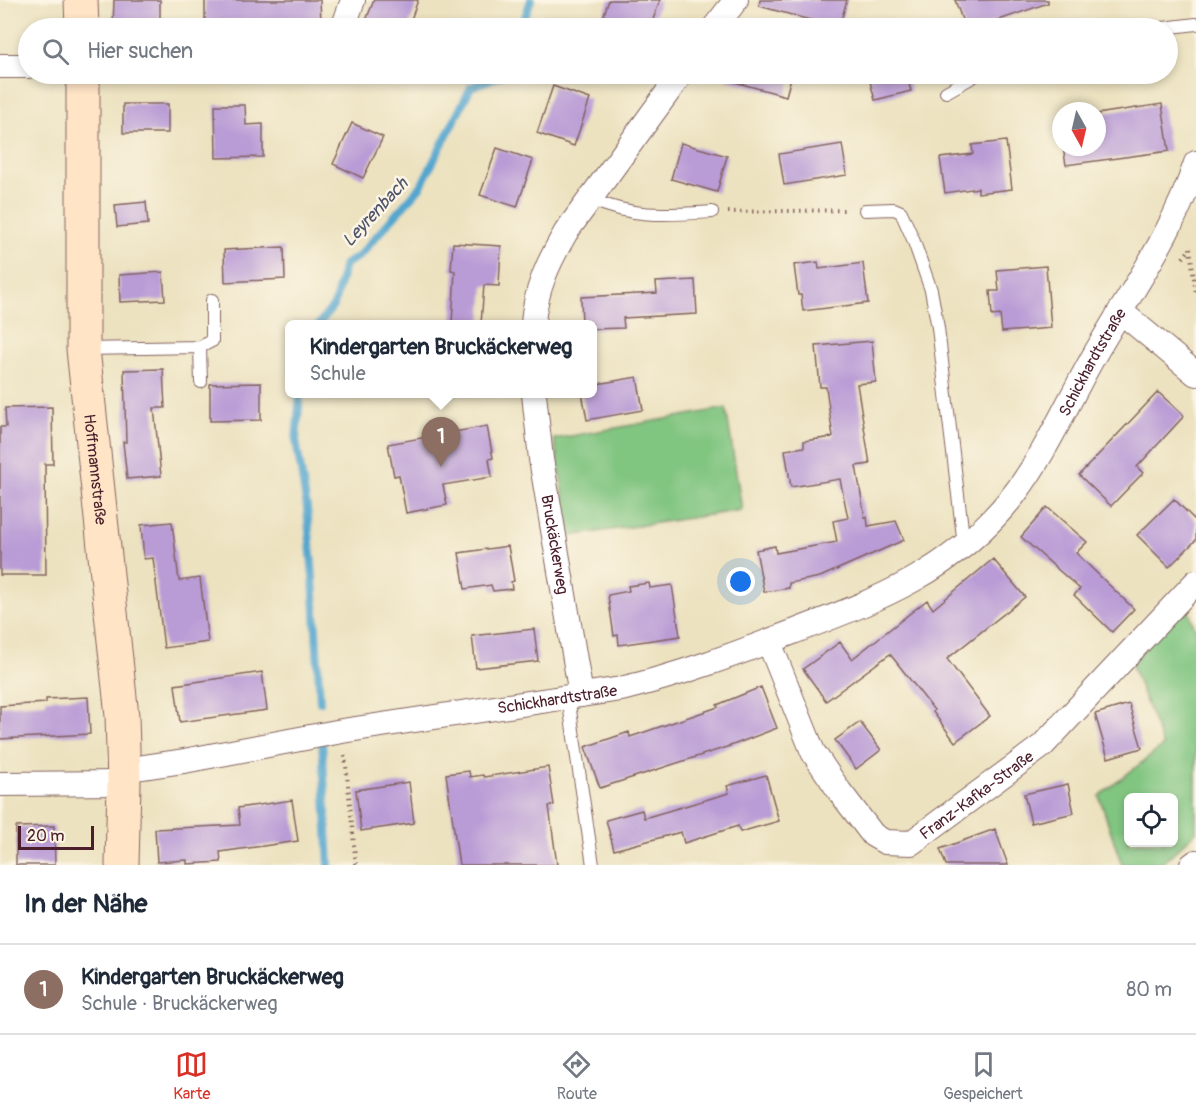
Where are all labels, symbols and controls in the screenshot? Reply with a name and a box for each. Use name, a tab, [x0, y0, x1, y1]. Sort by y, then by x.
search box	[18, 18, 1178, 84]
icon: search	[39, 35, 72, 68]
text: Hier suchen	[87, 37, 193, 65]
north arrow	[1052, 102, 1106, 156]
water label: Leyrenbach	[338, 172, 414, 252]
street label: Schickhardtstraße	[1055, 305, 1131, 420]
popup	[285, 320, 597, 398]
text: Kindergarten Bruckäckerweg	[310, 333, 572, 361]
text: Schule	[310, 361, 366, 386]
street label: Hoffmannstraße	[79, 413, 111, 526]
pin: 1	[422, 418, 460, 467]
street label: Bruckäckerweg	[536, 493, 573, 596]
your location	[726, 567, 755, 596]
street label: Schickhardtstraße	[496, 681, 619, 718]
street label: Franz-Kafka-Straße	[916, 747, 1038, 844]
map controls	[1124, 793, 1178, 847]
button: locate	[1124, 793, 1178, 847]
scale bar	[18, 823, 94, 850]
text: 20 m	[27, 826, 65, 846]
text: In der Nähe	[24, 888, 147, 920]
text: Kindergarten Bruckäckerweg	[81, 963, 344, 991]
text: 1	[40, 977, 47, 1002]
text: 80 m	[1126, 977, 1172, 1002]
text: Schule · Bruckäckerweg	[81, 991, 277, 1016]
tab: Karte	[173, 1048, 210, 1104]
tab: Route	[557, 1048, 597, 1104]
tab: Gespeichert	[943, 1048, 1023, 1104]

